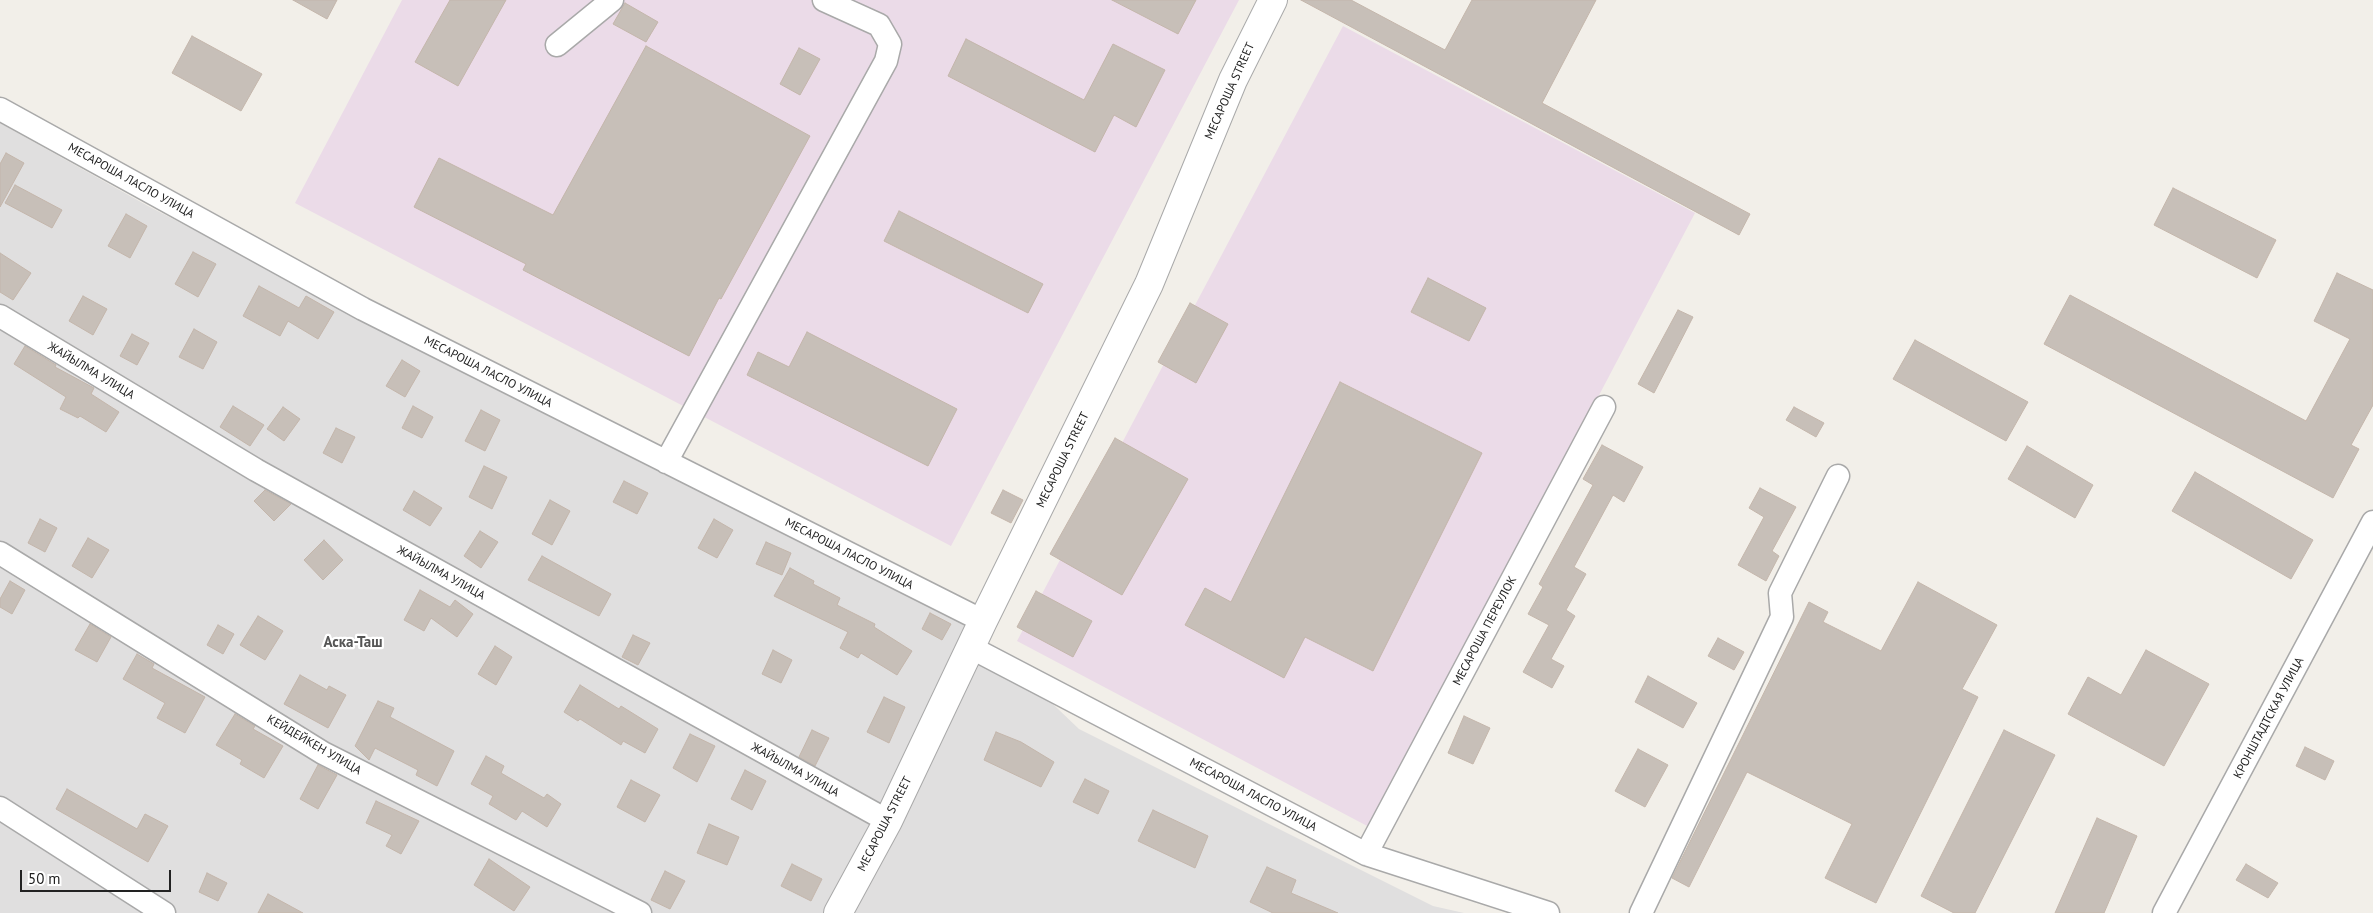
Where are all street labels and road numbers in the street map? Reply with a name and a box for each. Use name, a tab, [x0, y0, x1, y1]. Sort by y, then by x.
street label: МЕСАРОША STREET	[1202, 40, 1258, 142]
street label: МЕСАРОША ЛАСЛО УЛИЦА	[65, 140, 197, 222]
street label: МЕСАРОША ЛАСЛО УЛИЦА	[421, 333, 555, 411]
street label: ЖАЙЫЛМА УЛИЦА	[45, 339, 137, 403]
street label: МЕСАРОША STREET	[1034, 410, 1092, 510]
street label: МЕСАРОША ЛАСЛО УЛИЦА	[782, 515, 916, 593]
street label: ЖАЙЫЛМА УЛИЦА	[394, 543, 488, 603]
street label: МЕСАРОША ПЕРЕУЛОК	[1450, 574, 1520, 688]
street label: КРОНШТАДТСКАЯ УЛИЦА	[2231, 655, 2307, 781]
street label: КЕЙДЕЙКЕН УЛИЦА	[264, 712, 364, 778]
street label: ЖАЙЫЛМА УЛИЦА	[748, 740, 842, 800]
street label: МЕСАРОША ЛАСЛО УЛИЦА	[1187, 755, 1319, 835]
street label: МЕСАРОША STREET	[855, 774, 915, 874]

